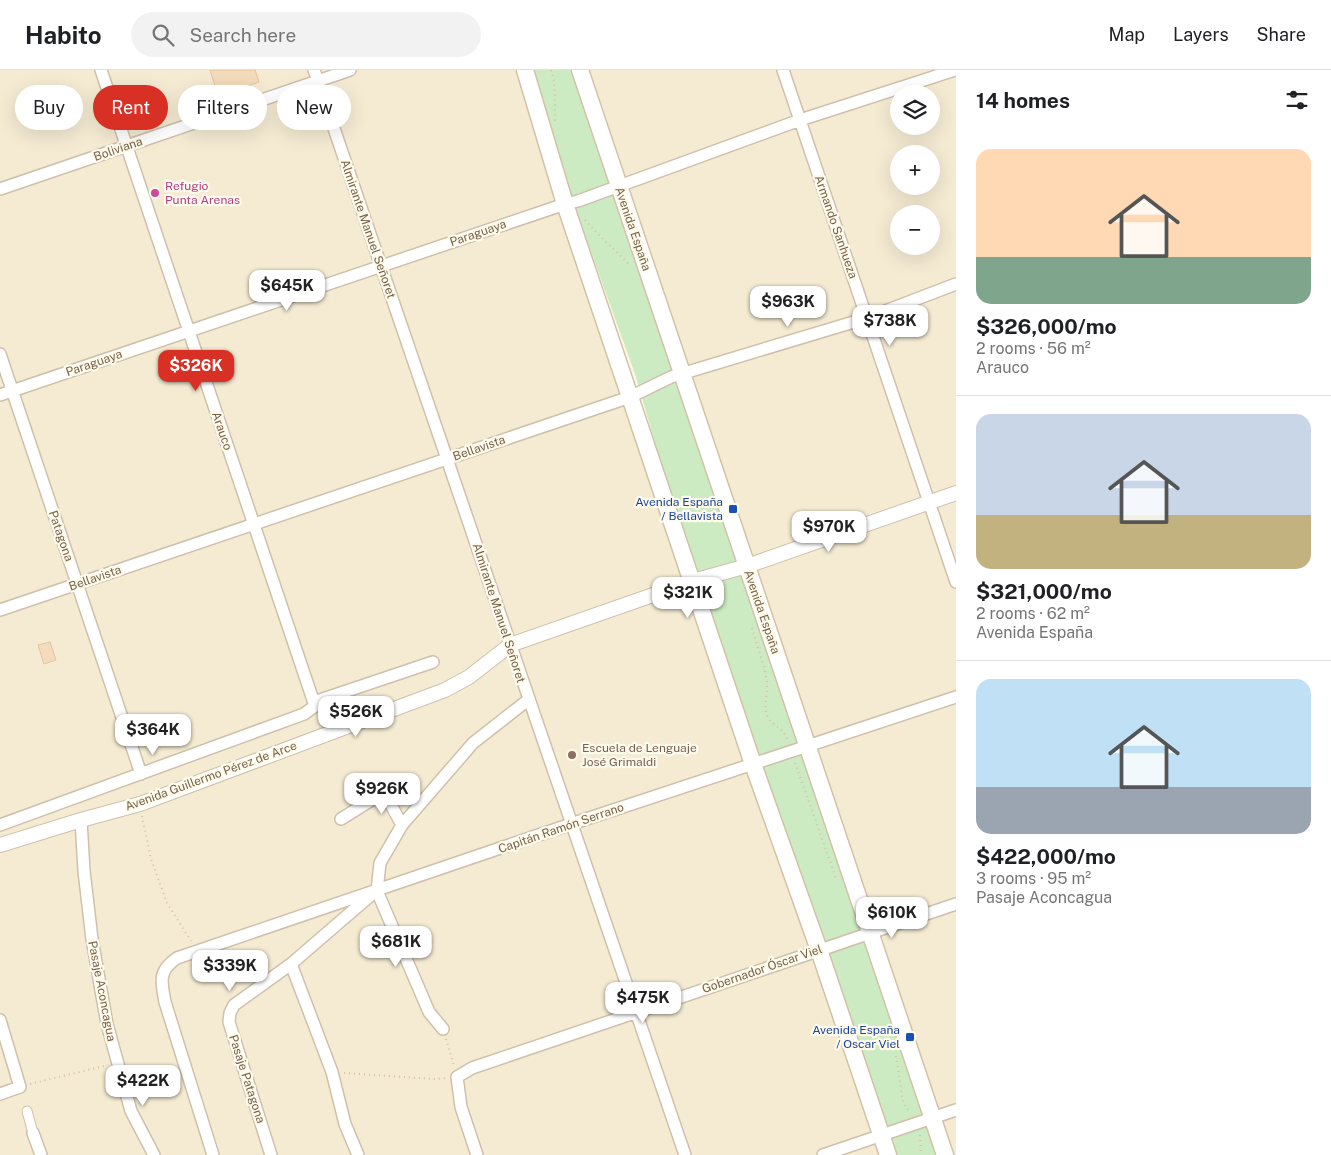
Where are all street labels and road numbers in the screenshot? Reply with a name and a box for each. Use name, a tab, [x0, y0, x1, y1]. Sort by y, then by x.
street label: Boliviana	[92, 134, 144, 164]
street label: Almirante Manuel Señoret	[338, 158, 399, 301]
street label: Armando Sanhueza	[812, 173, 860, 281]
street label: Avenida España	[612, 185, 654, 273]
street label: Paraguaya	[448, 217, 508, 249]
street label: Paraguaya	[64, 347, 124, 379]
street label: Arauco	[209, 410, 235, 452]
street label: Bellavista	[451, 432, 507, 464]
street label: Patagona	[46, 509, 76, 563]
street label: Almirante Manuel Señoret	[470, 541, 528, 685]
street label: Bellavista	[67, 562, 123, 594]
street label: Avenida España	[741, 568, 783, 656]
street label: Avenida Guillermo Pérez de Arce	[123, 738, 299, 814]
street label: Capitán Ramón Serrano	[496, 800, 626, 856]
street label: Pasaje Aconcagua	[85, 940, 119, 1042]
street label: Gobernador Óscar Viel	[700, 942, 824, 996]
street label: Pasaje Patagona	[226, 1033, 268, 1125]

